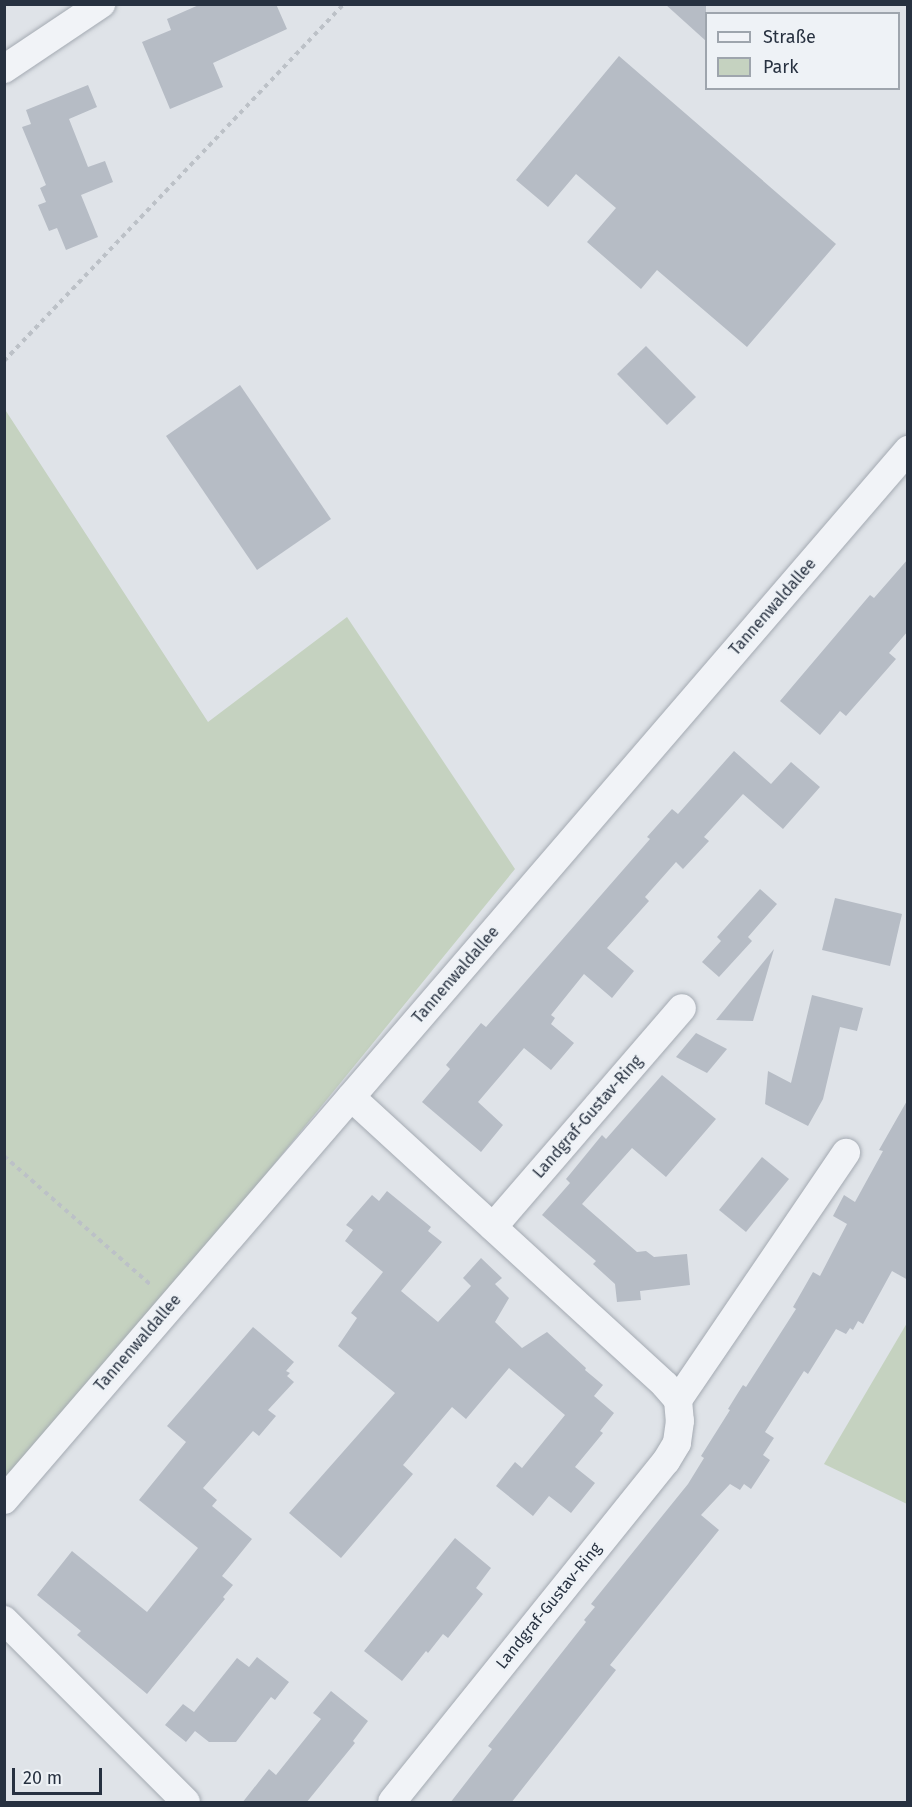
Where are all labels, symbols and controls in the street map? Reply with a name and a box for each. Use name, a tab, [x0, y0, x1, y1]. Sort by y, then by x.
legend	[705, 12, 900, 90]
text: Straße	[763, 26, 816, 48]
text: Park	[763, 56, 798, 78]
street label: Tannenwaldallee	[726, 555, 820, 659]
street label: Tannenwaldallee	[409, 923, 503, 1027]
street label: Landgraf-Gustav-Ring	[529, 1052, 647, 1182]
street label: Tannenwaldallee	[91, 1291, 185, 1395]
street label: Landgraf-Gustav-Ring	[492, 1539, 606, 1673]
scale bar	[15, 1756, 105, 1794]
text: 20 m	[23, 1767, 62, 1789]

